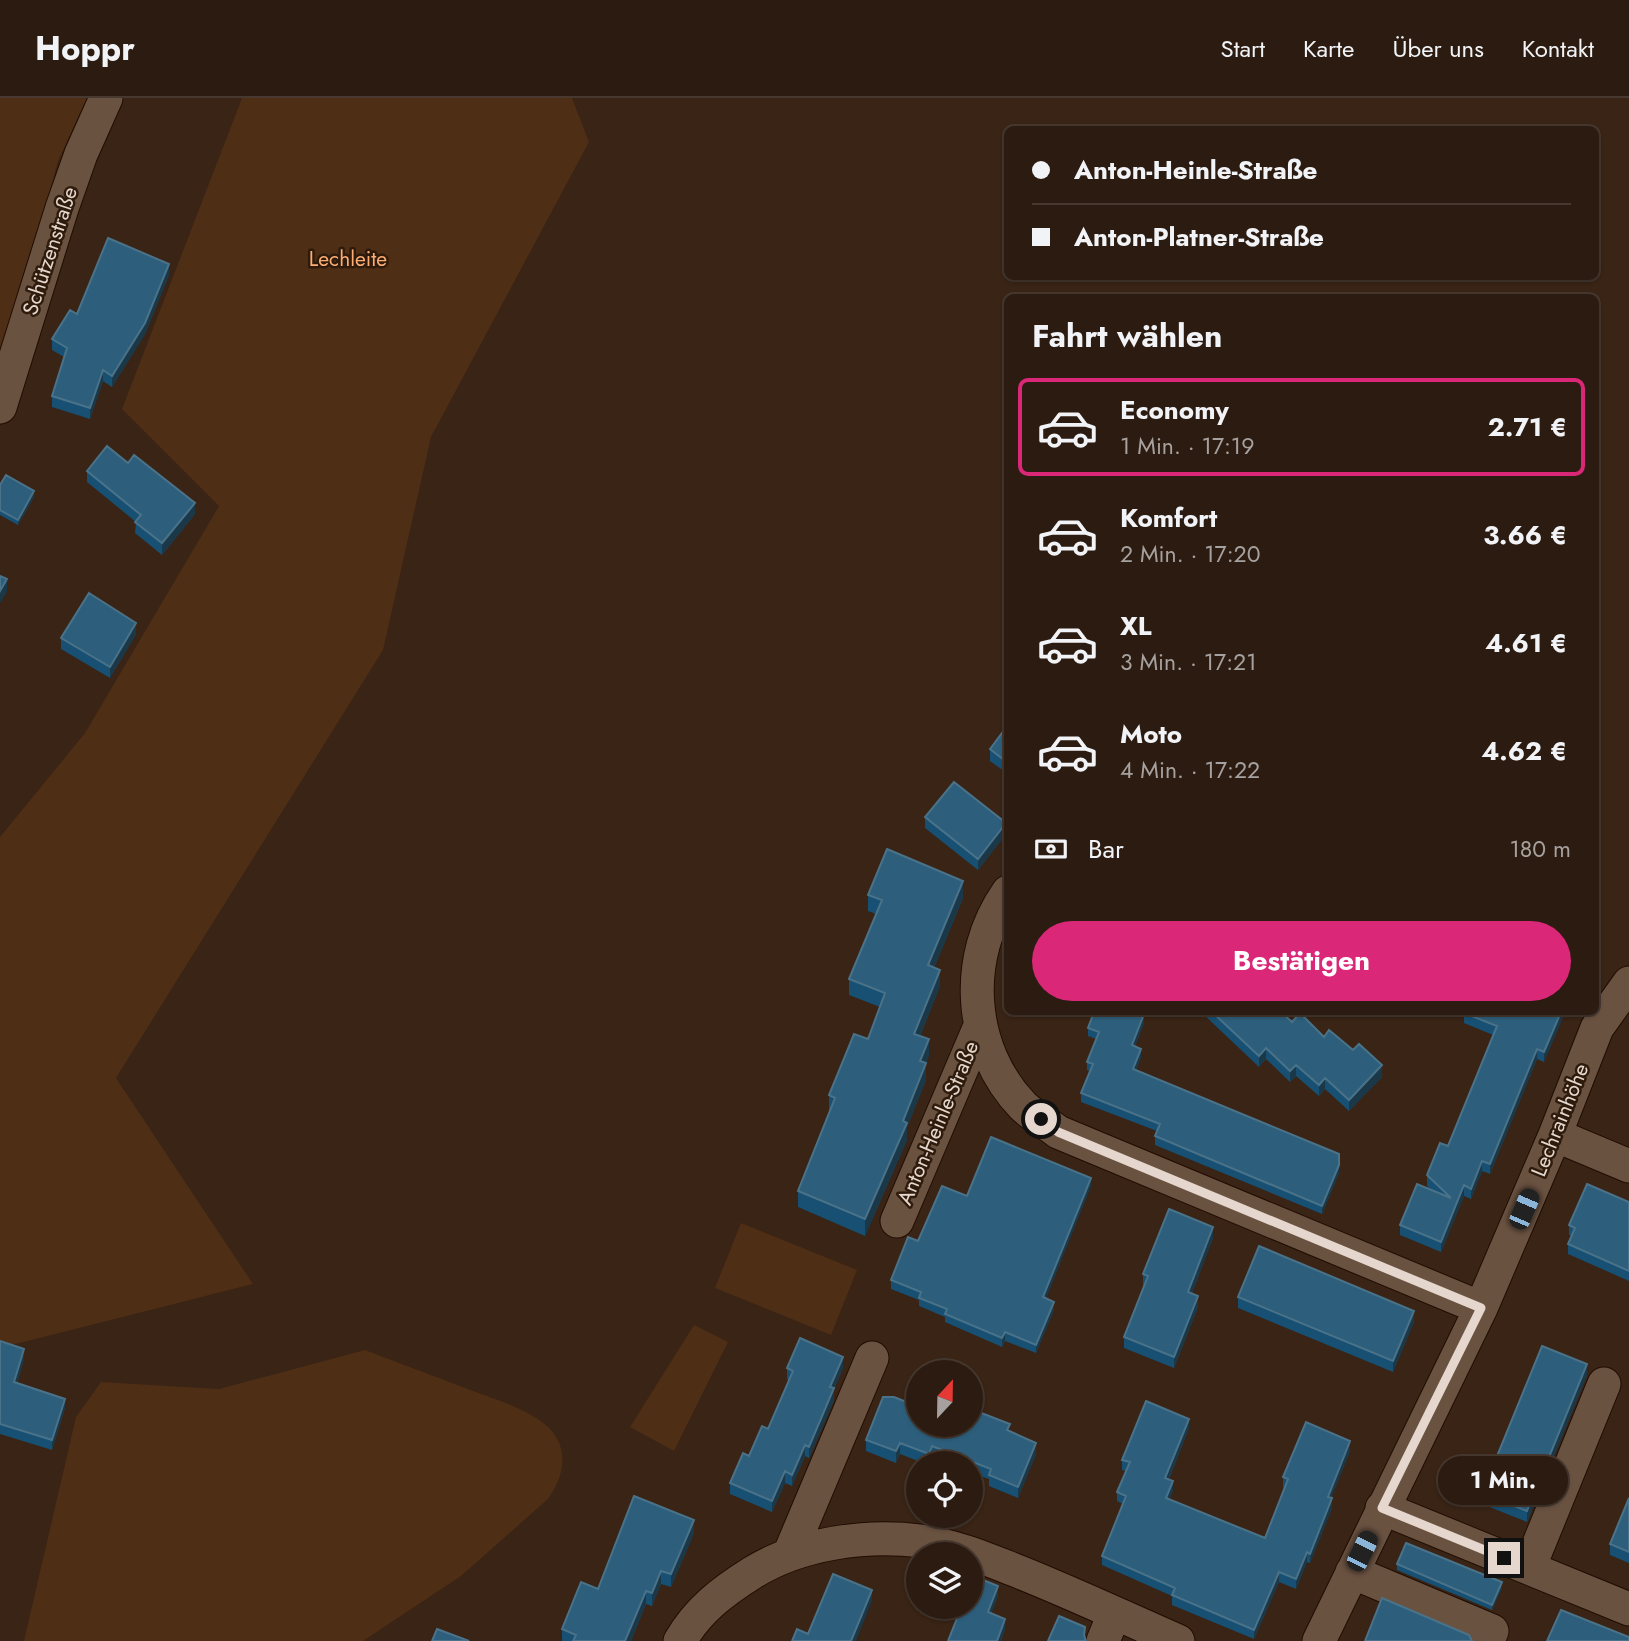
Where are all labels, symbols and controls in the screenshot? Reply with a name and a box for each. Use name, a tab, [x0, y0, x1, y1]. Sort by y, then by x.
text: Hoppr	[35, 25, 135, 72]
text: Start	[1221, 31, 1265, 66]
text: Karte	[1303, 31, 1354, 66]
text: Über uns	[1392, 31, 1484, 66]
text: Kontakt	[1522, 31, 1594, 66]
text: Anton-Heinle-Straße	[1074, 151, 1317, 189]
street label: Schützenstraße	[15, 183, 85, 319]
text: Anton-Platner-Straße	[1074, 218, 1324, 256]
park label: Lechleite	[309, 244, 387, 274]
text: Fahrt wählen	[1032, 313, 1222, 359]
text: Economy	[1120, 391, 1229, 429]
icon: car	[1036, 396, 1099, 459]
text: 2.71 €	[1488, 408, 1567, 446]
text: 1 Min. · 17:19	[1120, 429, 1254, 463]
text: Komfort	[1120, 499, 1217, 537]
icon: car	[1036, 504, 1099, 567]
text: 3.66 €	[1483, 516, 1567, 554]
text: 2 Min. · 17:20	[1120, 537, 1260, 571]
text: XL	[1120, 607, 1152, 645]
icon: car	[1036, 612, 1099, 675]
text: 4.61 €	[1485, 624, 1567, 662]
text: 3 Min. · 17:21	[1120, 645, 1257, 679]
text: Moto	[1120, 715, 1182, 753]
icon: car	[1036, 720, 1099, 783]
text: 4.62 €	[1481, 732, 1567, 770]
text: 4 Min. · 17:22	[1120, 753, 1260, 787]
icon: cash	[1032, 830, 1070, 868]
text: Bar	[1088, 830, 1124, 868]
text: 180 m	[1509, 832, 1571, 866]
button: Bestätigen	[1032, 921, 1571, 1001]
street label: Anton-Heinle-Straße	[890, 1036, 986, 1210]
street label: Lechrainhöhe	[1524, 1059, 1596, 1181]
route start	[1025, 1103, 1057, 1135]
car	[1507, 1186, 1542, 1232]
north arrow	[906, 1360, 984, 1437]
map controls	[906, 1360, 983, 1619]
button: locate	[906, 1451, 983, 1528]
callout: 1 Min.	[1439, 1456, 1569, 1506]
text: 1 Min.	[1470, 1463, 1536, 1497]
car	[1344, 1528, 1381, 1574]
button: layers	[906, 1542, 983, 1619]
route end	[1488, 1542, 1520, 1574]

